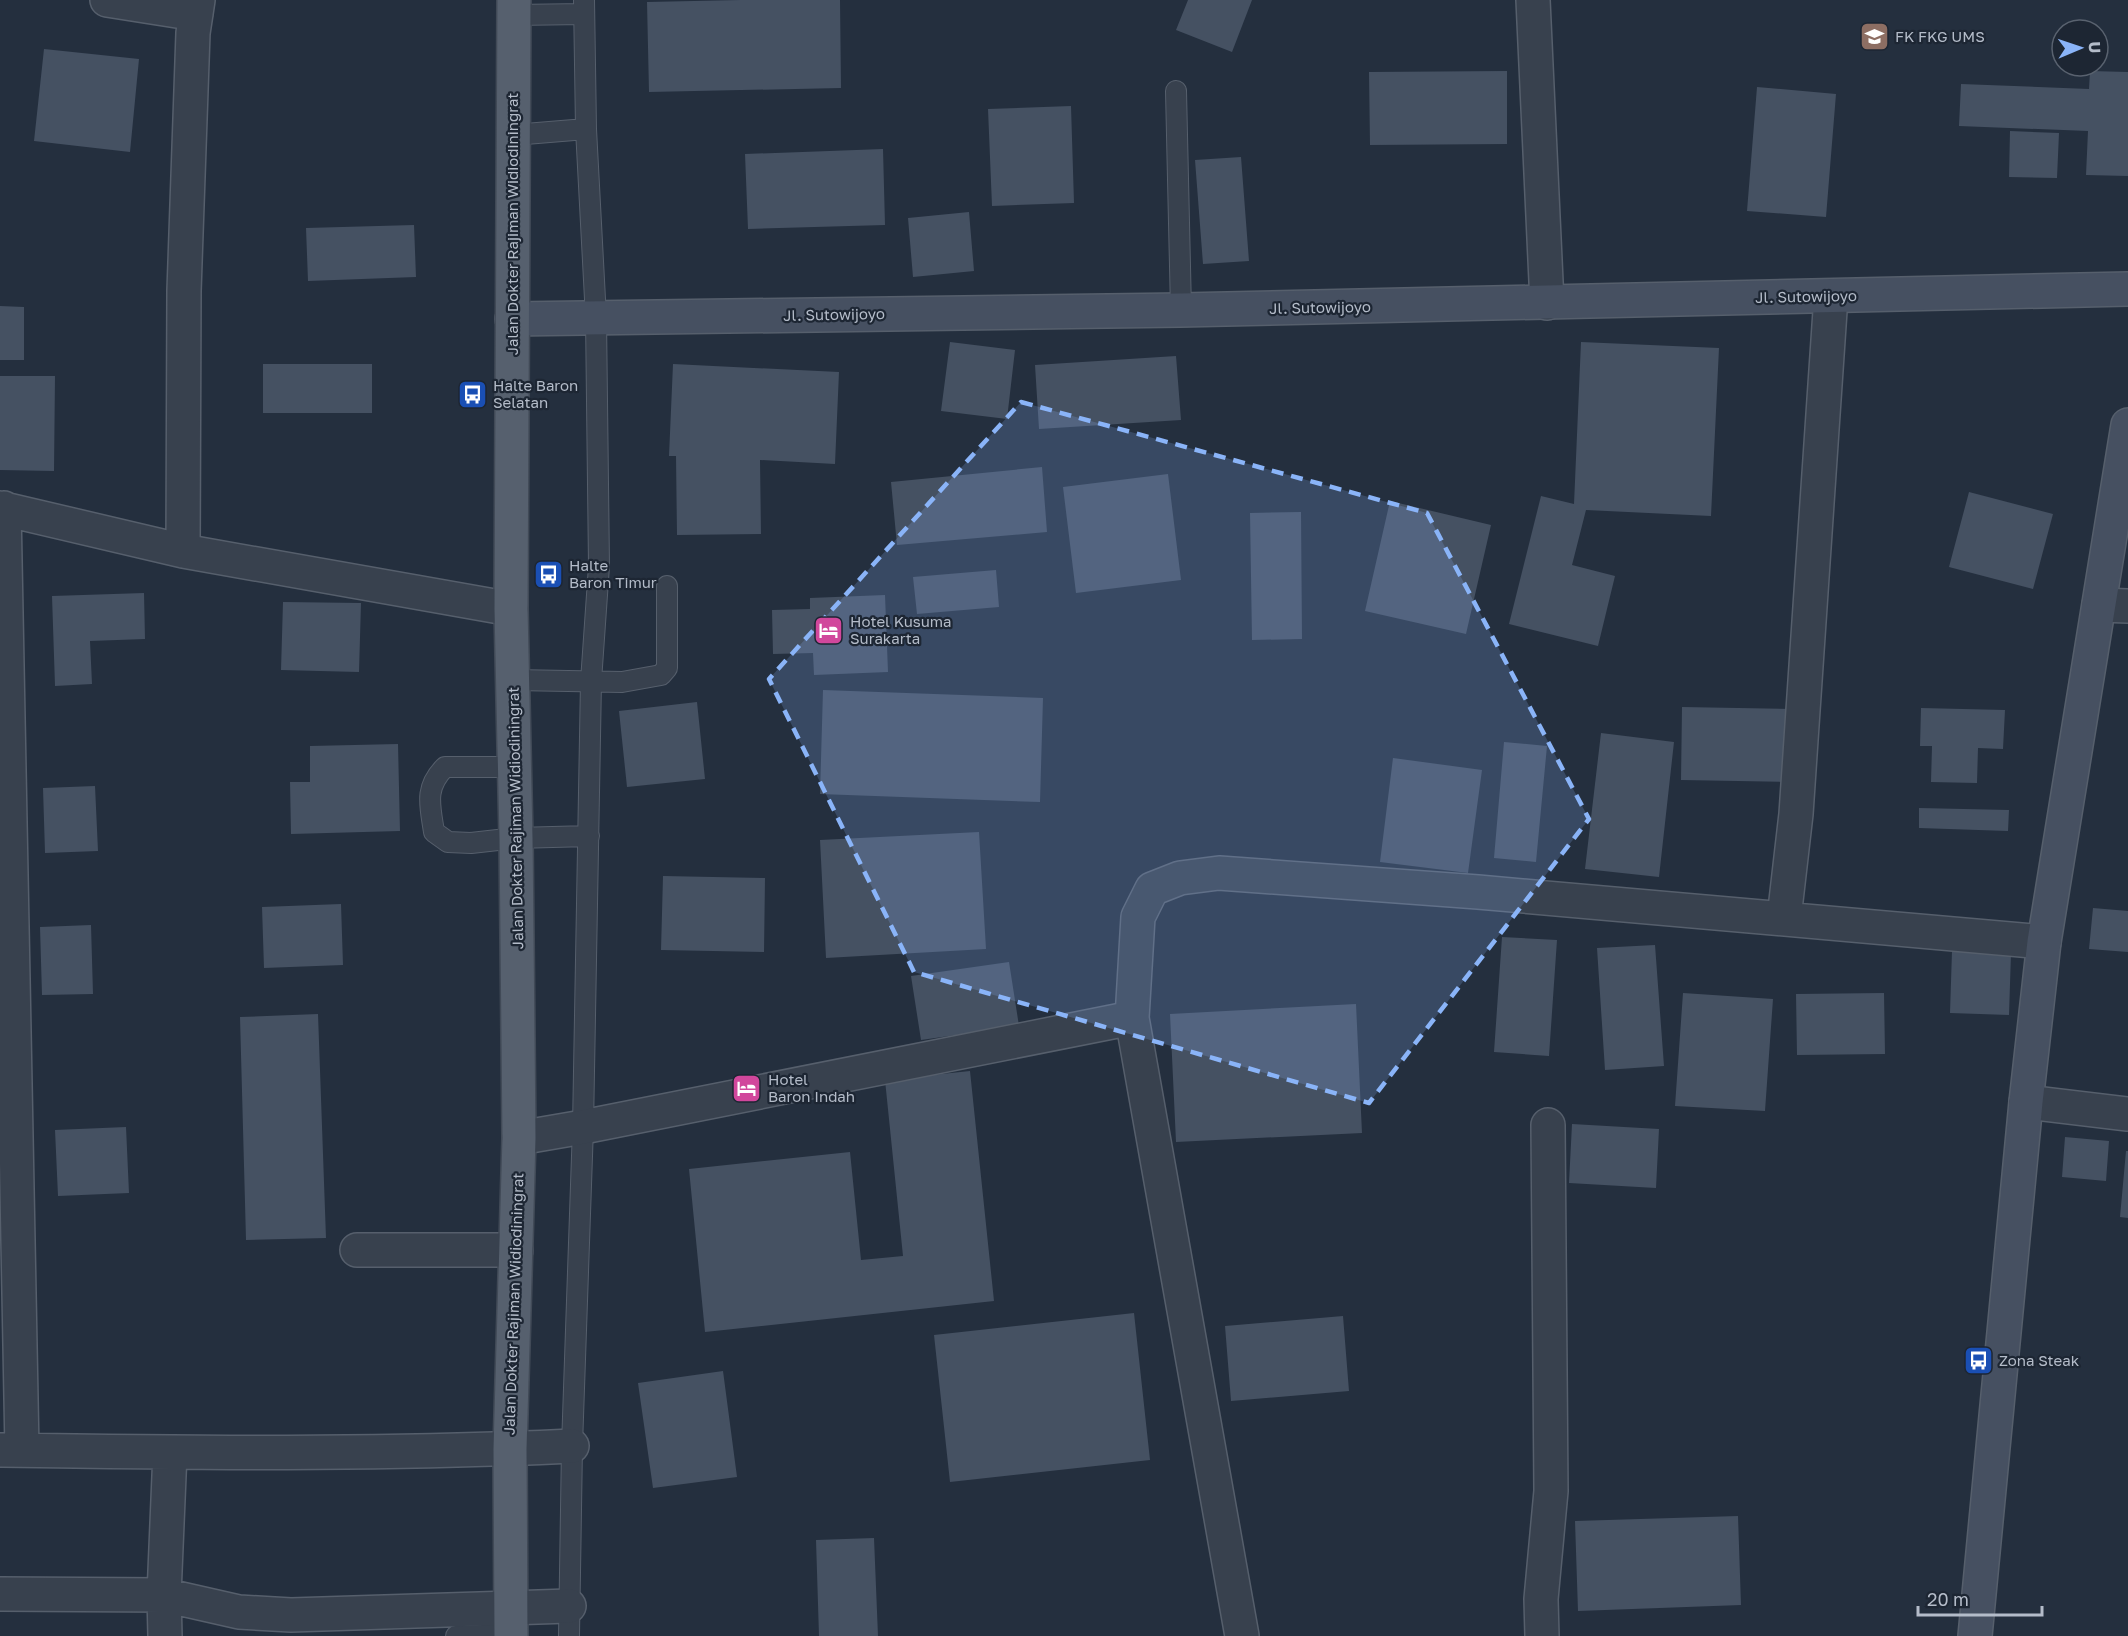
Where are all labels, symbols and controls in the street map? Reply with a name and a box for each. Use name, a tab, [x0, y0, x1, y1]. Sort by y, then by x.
north arrow	[2050, 18, 2110, 78]
school or university icon: FK FKG UMS	[1858, 21, 1890, 53]
place label: FK FKG UMS	[1895, 27, 1985, 45]
text: U	[2085, 41, 2105, 54]
street label: Jalan Dokter Rajiman Widiodiningrat	[503, 93, 521, 355]
street label: Jl. Sutowijoyo	[1755, 286, 1857, 306]
street label: Jl. Sutowijoyo	[1269, 297, 1371, 317]
street label: Jl. Sutowijoyo	[783, 304, 885, 324]
place label: Halte Baron Selatan	[493, 376, 578, 411]
bus stop icon: Halte Baron Selatan	[456, 379, 488, 411]
place label: Halte Baron Timur	[569, 556, 657, 591]
bus stop icon: Halte Baron Timur	[532, 559, 564, 591]
place label: Hotel Kusuma Surakarta	[850, 612, 952, 647]
hotel icon: Hotel Kusuma Surakarta	[813, 615, 845, 647]
street label: Jalan Dokter Rajiman Widiodiningrat	[504, 687, 526, 949]
place label: Hotel Baron Indah	[768, 1070, 855, 1105]
hotel icon: Hotel Baron Indah	[731, 1073, 763, 1105]
street label: Jalan Dokter Rajiman Widiodiningrat	[499, 1172, 527, 1435]
bus stop icon: Zona Steak	[1962, 1345, 1994, 1377]
place label: Zona Steak	[1999, 1351, 2080, 1369]
scale bar	[1918, 1579, 2042, 1617]
text: 20 m	[1927, 1588, 1969, 1610]

